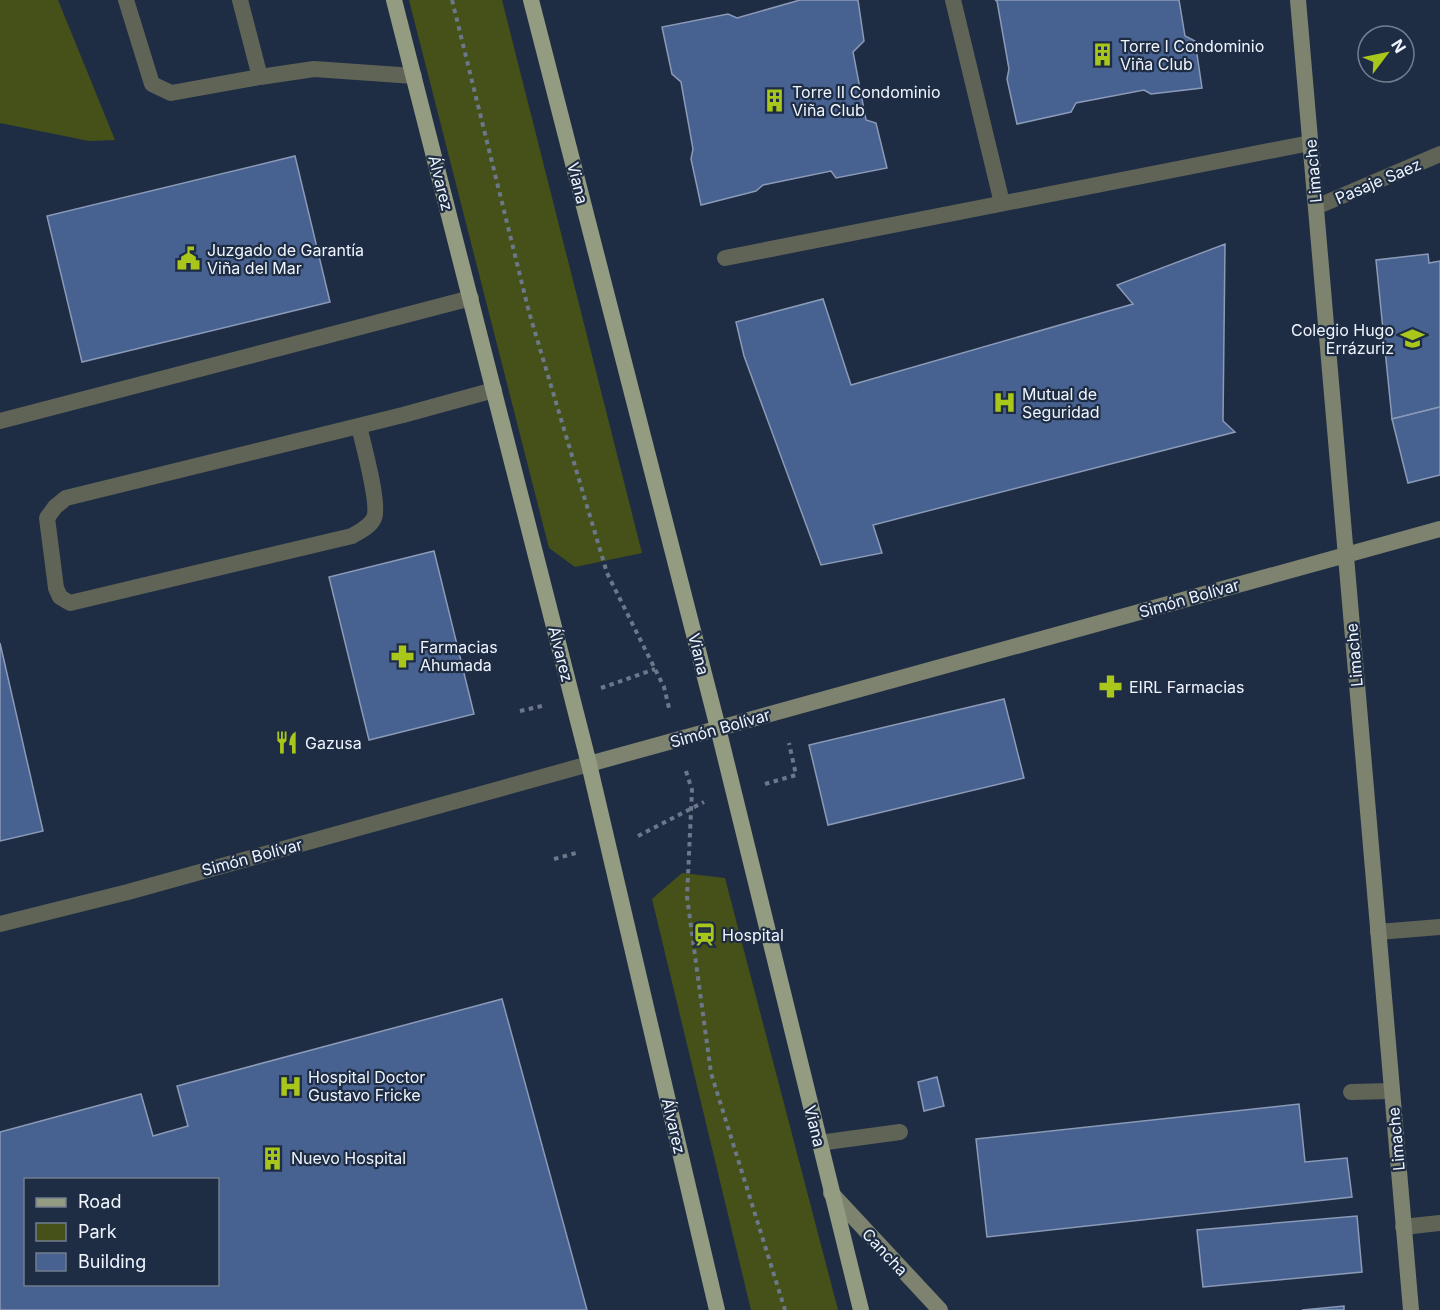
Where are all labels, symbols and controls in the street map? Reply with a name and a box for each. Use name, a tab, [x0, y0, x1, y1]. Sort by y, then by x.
north arrow	[1356, 24, 1416, 84]
place label: Torre I Condominio Viña Club	[1120, 36, 1264, 74]
text: N	[1387, 36, 1410, 57]
building icon: Torre I Condominio Viña Club	[1089, 42, 1115, 68]
place label: Torre II Condominio Viña Club	[792, 82, 941, 120]
building icon: Torre II Condominio Viña Club	[761, 88, 787, 114]
street label: Limache	[1300, 138, 1326, 204]
street label: Álvarez	[424, 153, 458, 213]
street label: Pasaje Saez	[1332, 154, 1424, 208]
street label: Viana	[563, 160, 593, 206]
place label: Juzgado de Garantía Viña del Mar	[207, 240, 364, 278]
public building icon: Juzgado de Garantía Viña del Mar	[176, 246, 202, 272]
place label: Colegio Hugo Errázuriz	[1291, 320, 1394, 358]
school or university icon: Colegio Hugo Errázuriz	[1399, 326, 1425, 352]
place label: Mutual de Seguridad	[1022, 384, 1100, 422]
hospital icon: Mutual de Seguridad	[991, 390, 1017, 416]
street label: Simón Bolívar	[1137, 574, 1241, 622]
street label: Limache	[1341, 622, 1367, 688]
street label: Álvarez	[544, 624, 578, 684]
street label: Viana	[684, 631, 714, 677]
place label: Farmacias Ahumada	[420, 637, 498, 675]
pharmacy icon: Farmacias Ahumada	[389, 643, 415, 669]
pharmacy icon: EIRL Farmacias	[1098, 674, 1124, 700]
place label: EIRL Farmacias	[1129, 677, 1245, 697]
street label: Simón Bolívar	[668, 704, 772, 752]
restaurant icon: Gazusa	[274, 730, 300, 756]
place label: Gazusa	[305, 733, 362, 753]
street label: Simón Bolívar	[199, 834, 305, 880]
station icon: Hospital	[691, 922, 717, 948]
place label: Hospital	[722, 925, 784, 945]
place label: Hospital Doctor Gustavo Fricke	[308, 1067, 425, 1105]
hospital icon: Hospital Doctor Gustavo Fricke	[277, 1073, 303, 1099]
street label: Álvarez	[658, 1096, 690, 1156]
street label: Viana	[800, 1103, 830, 1149]
street label: Limache	[1383, 1106, 1409, 1172]
building icon: Nuevo Hospital	[260, 1145, 286, 1171]
place label: Nuevo Hospital	[291, 1148, 406, 1168]
legend	[24, 1178, 219, 1286]
text: Road	[78, 1191, 121, 1212]
text: Park	[78, 1221, 117, 1242]
street label: Cancha	[858, 1224, 912, 1280]
text: Building	[78, 1251, 146, 1272]

